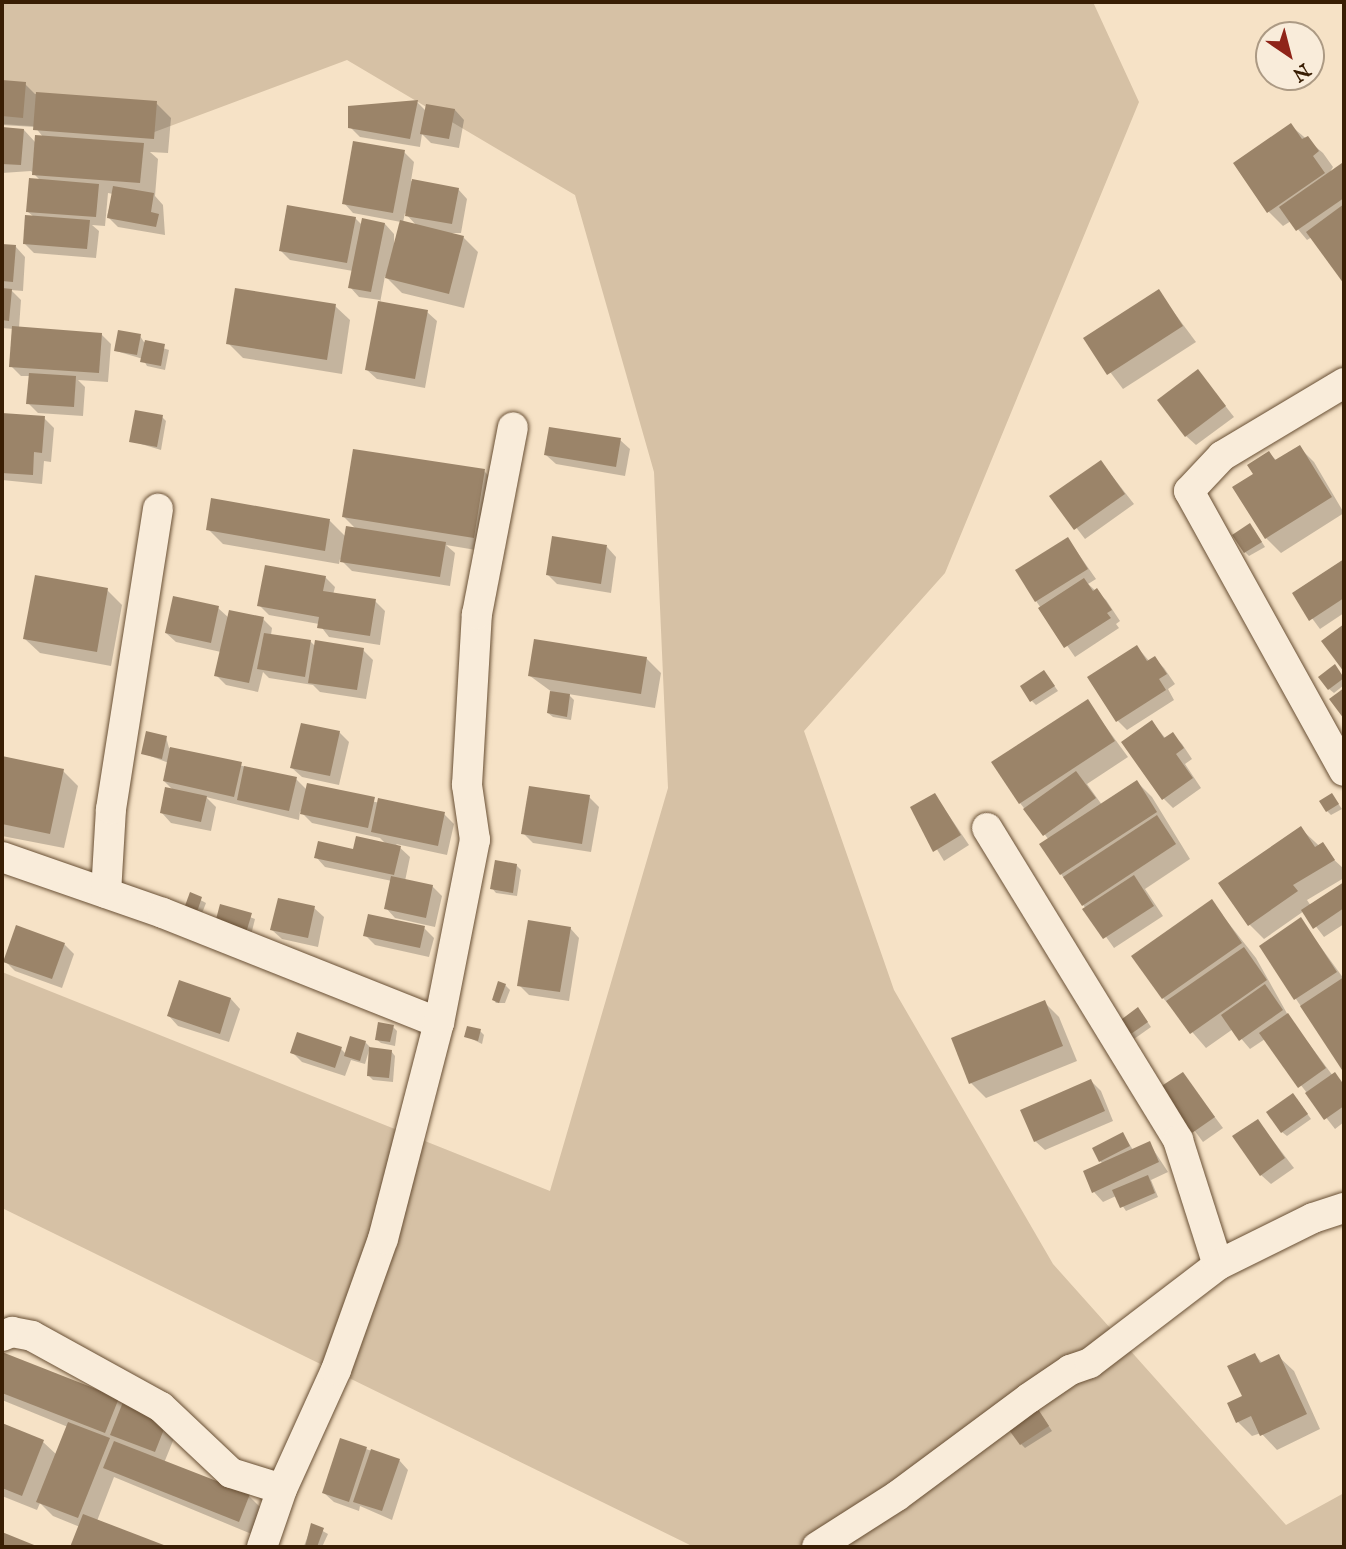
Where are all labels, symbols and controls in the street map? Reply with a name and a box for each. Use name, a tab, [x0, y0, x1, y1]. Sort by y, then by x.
north arrow	[1255, 21, 1325, 91]
text: N	[1287, 57, 1315, 86]

